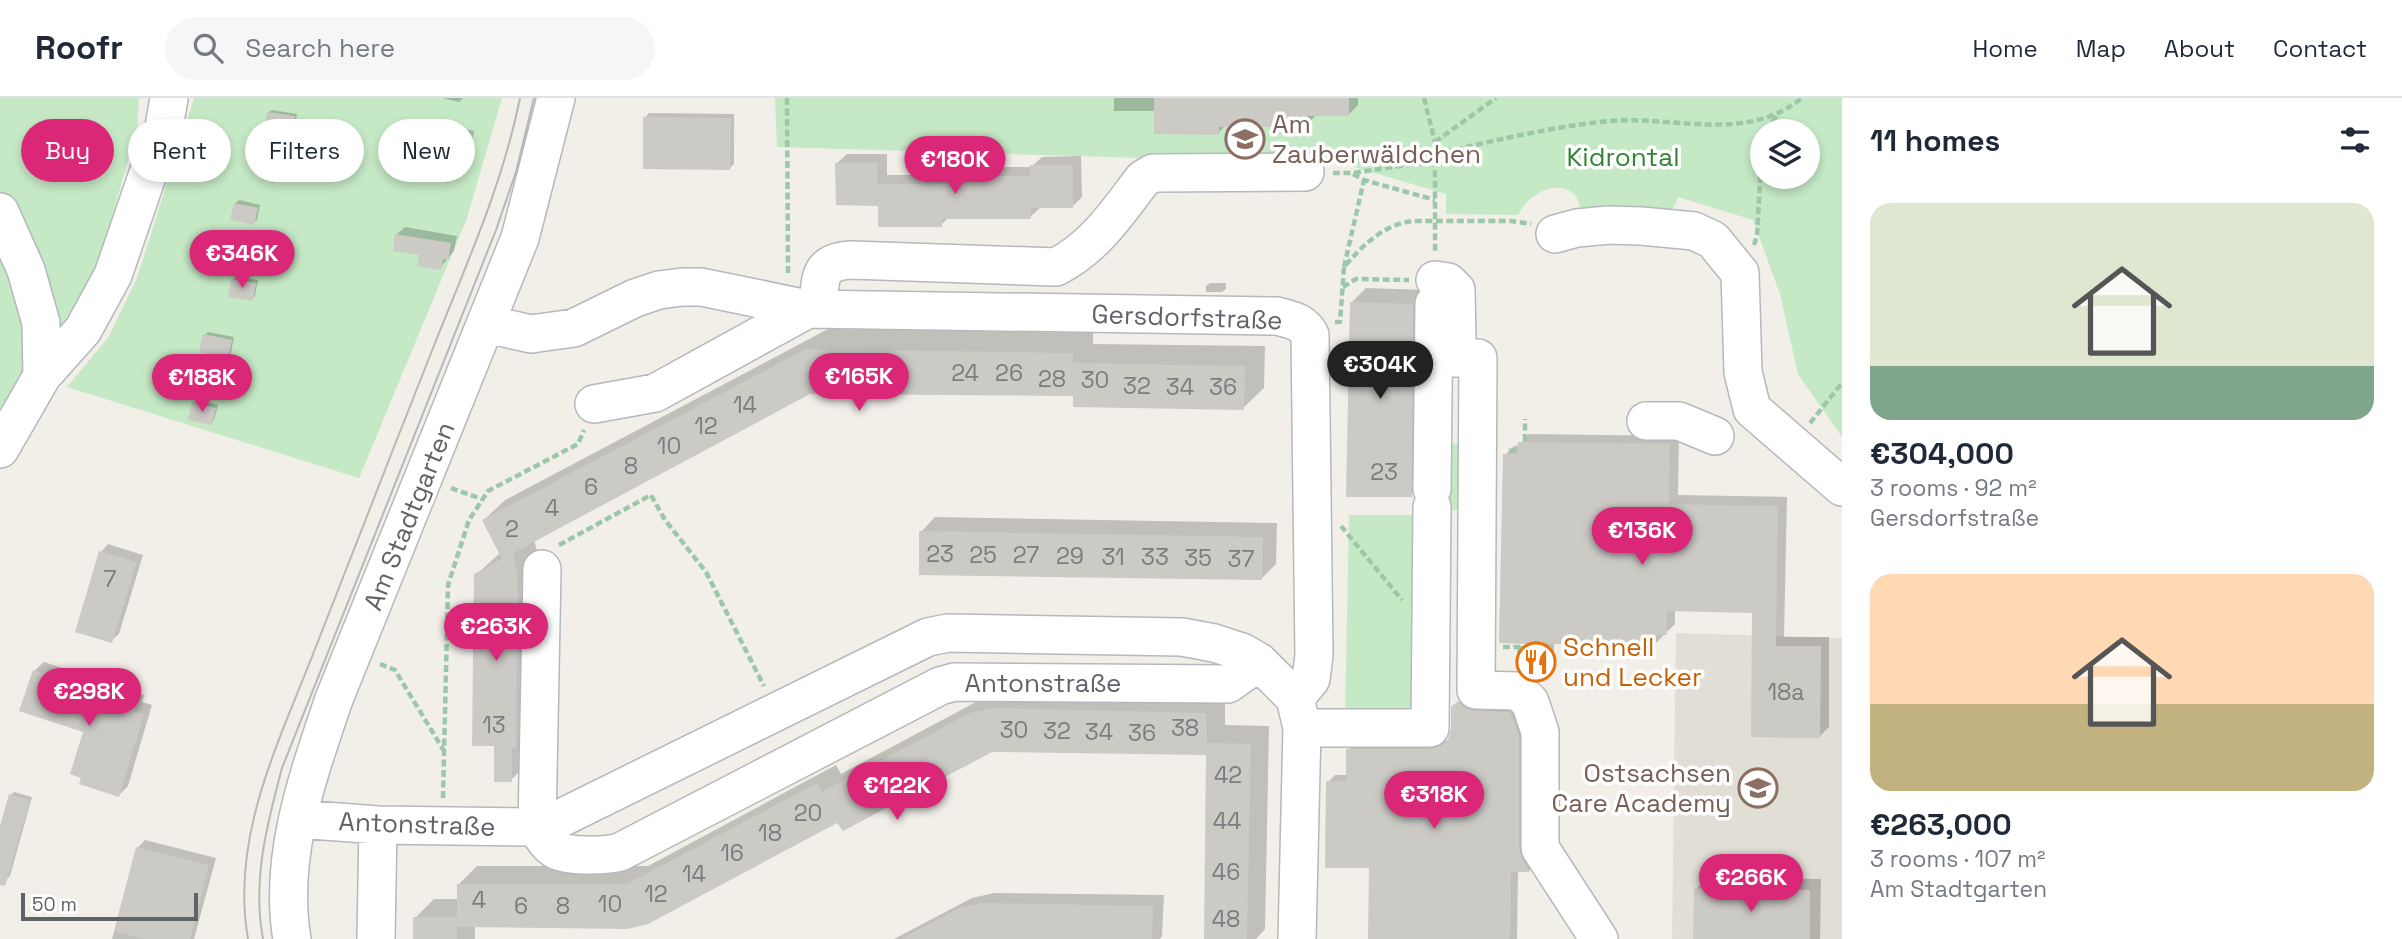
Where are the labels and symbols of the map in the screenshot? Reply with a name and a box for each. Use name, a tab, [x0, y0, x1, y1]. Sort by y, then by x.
place label: Am Zauberwäldchen	[1272, 107, 1481, 171]
school or university icon: Am Zauberwäldchen	[1224, 118, 1266, 160]
pin: €180K	[906, 136, 1004, 196]
park label: Kidrontal	[1566, 140, 1680, 174]
pin: €346K	[193, 230, 291, 290]
street label: Gersdorfstraße	[1091, 297, 1283, 337]
pin: €304K	[1331, 342, 1429, 401]
pin: €188K	[153, 354, 251, 414]
pin: €165K	[810, 354, 908, 413]
house number: 24	[951, 358, 979, 388]
house number: 26	[995, 358, 1023, 388]
house number: 28	[1038, 364, 1066, 394]
house number: 30	[1081, 365, 1109, 395]
house number: 32	[1123, 371, 1151, 401]
house number: 34	[1166, 372, 1194, 402]
house number: 36	[1209, 372, 1237, 402]
house number: 14	[733, 390, 757, 420]
house number: 12	[694, 411, 718, 441]
street label: Am Stadtgarten	[356, 417, 462, 615]
house number: 10	[657, 431, 681, 461]
house number: 8	[624, 451, 638, 481]
house number: 23	[1370, 457, 1398, 487]
house number: 6	[584, 472, 598, 502]
house number: 4	[545, 493, 559, 523]
pin: €136K	[1593, 508, 1691, 567]
house number: 2	[505, 514, 519, 544]
house number: 23	[926, 539, 954, 569]
house number: 25	[969, 540, 997, 570]
house number: 27	[1013, 540, 1039, 570]
house number: 29	[1056, 541, 1084, 571]
house number: 31	[1101, 542, 1125, 572]
house number: 33	[1141, 542, 1169, 572]
house number: 35	[1184, 543, 1212, 573]
house number: 37	[1228, 544, 1254, 574]
house number: 7	[104, 564, 117, 594]
pin: €263K	[447, 603, 545, 663]
place label: Schnell und Lecker	[1563, 630, 1702, 694]
restaurant icon: Schnell und Lecker	[1515, 641, 1557, 683]
street label: Antonstraße	[965, 666, 1121, 700]
pin: €298K	[40, 668, 138, 728]
house number: 18a	[1767, 677, 1805, 707]
house number: 13	[482, 710, 506, 740]
house number: 38	[1171, 713, 1199, 743]
house number: 30	[1000, 715, 1028, 745]
house number: 32	[1043, 716, 1071, 746]
house number: 34	[1085, 717, 1113, 747]
house number: 36	[1128, 718, 1156, 748]
place label: Ostsachsen Care Academy	[1552, 756, 1731, 820]
house number: 42	[1214, 760, 1242, 790]
pin: €122K	[848, 762, 946, 822]
school or university icon: Ostsachsen Care Academy	[1737, 767, 1779, 809]
pin: €318K	[1385, 772, 1483, 831]
house number: 20	[794, 798, 822, 828]
street label: Antonstraße	[338, 804, 496, 844]
house number: 44	[1213, 806, 1241, 836]
house number: 18	[758, 818, 782, 848]
house number: 16	[720, 838, 744, 868]
pin: €266K	[1702, 854, 1800, 914]
house number: 46	[1212, 857, 1240, 887]
house number: 14	[682, 859, 706, 889]
house number: 12	[644, 879, 668, 909]
house number: 4	[472, 885, 486, 915]
house number: 10	[598, 889, 622, 919]
scale bar	[21, 890, 198, 922]
house number: 6	[514, 891, 528, 921]
house number: 8	[556, 891, 570, 921]
house number: 48	[1212, 904, 1240, 934]

